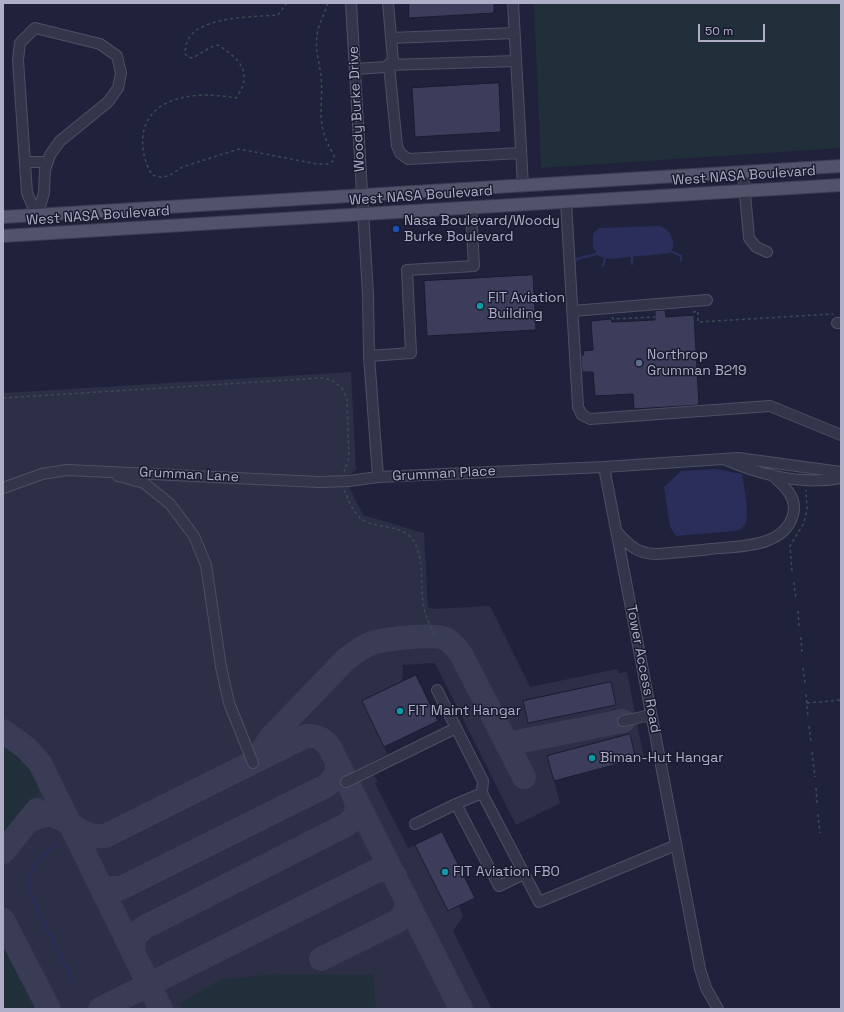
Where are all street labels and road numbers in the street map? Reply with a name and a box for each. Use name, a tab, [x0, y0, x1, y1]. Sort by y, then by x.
street label: Woody Burke Drive	[345, 46, 369, 172]
street label: West NASA Boulevard	[672, 163, 816, 189]
street label: West NASA Boulevard	[349, 183, 493, 209]
street label: West NASA Boulevard	[26, 203, 170, 229]
street label: Grumman Place	[392, 463, 496, 485]
street label: Grumman Lane	[139, 464, 239, 486]
street label: Tower Access Road	[622, 604, 664, 734]

